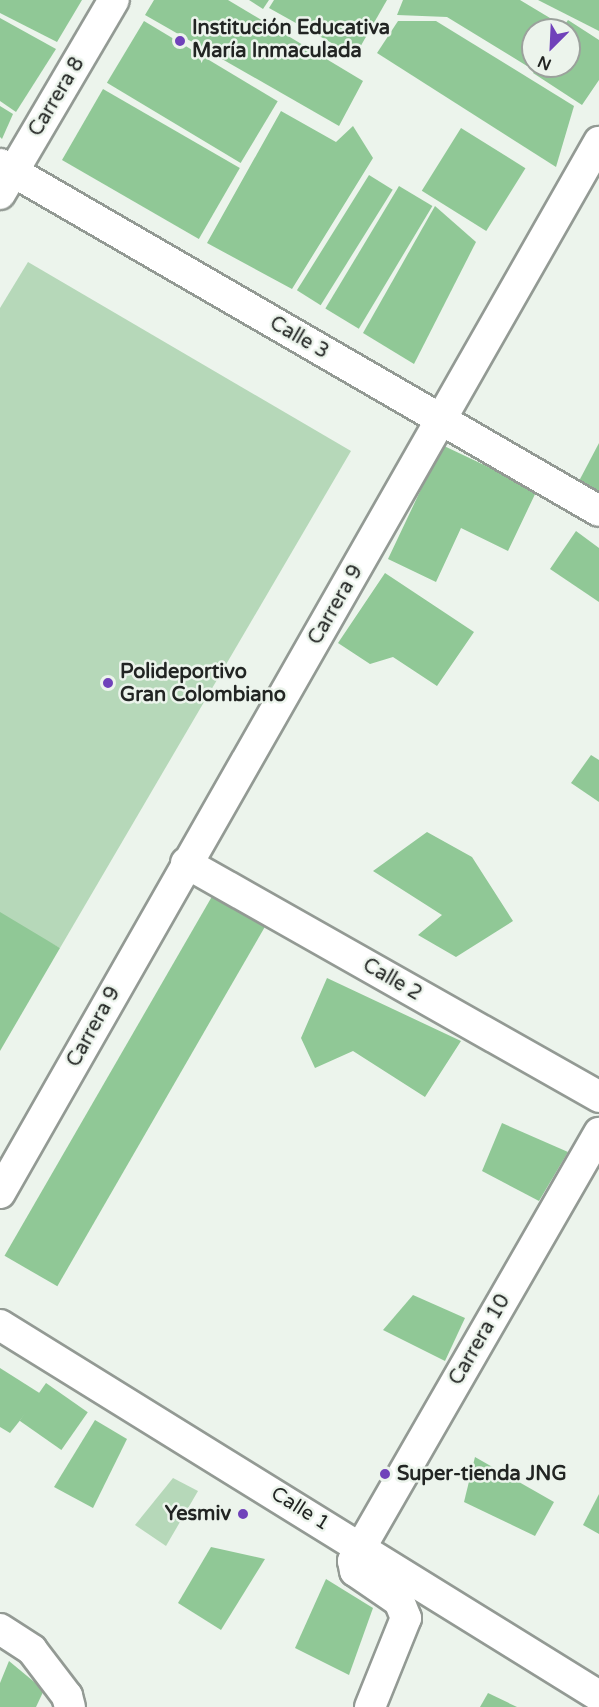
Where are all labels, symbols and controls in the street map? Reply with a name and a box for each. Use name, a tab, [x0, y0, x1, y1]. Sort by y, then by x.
place label: Institución Educativa María Inmaculada	[192, 17, 390, 64]
north arrow	[521, 18, 581, 78]
marker: Institución Educativa María Inmaculada	[173, 34, 187, 48]
text: N	[535, 51, 554, 74]
street label: Carrera 8	[24, 53, 90, 141]
street label: Calle 3	[265, 312, 333, 364]
street label: Carrera 9	[304, 561, 368, 649]
place label: Polideportivo Gran Colombiano	[120, 660, 286, 707]
marker: Polideportivo Gran Colombiano	[101, 676, 115, 690]
street label: Calle 2	[358, 954, 426, 1006]
street label: Carrera 9	[62, 983, 126, 1071]
street label: Carrera 10	[444, 1290, 516, 1390]
place label: Super-tienda JNG	[397, 1462, 567, 1486]
marker: Super-tienda JNG	[378, 1467, 392, 1481]
street label: Calle 1	[266, 1482, 334, 1536]
place label: Yesmiv	[165, 1502, 231, 1526]
marker: Yesmiv	[236, 1507, 250, 1521]

